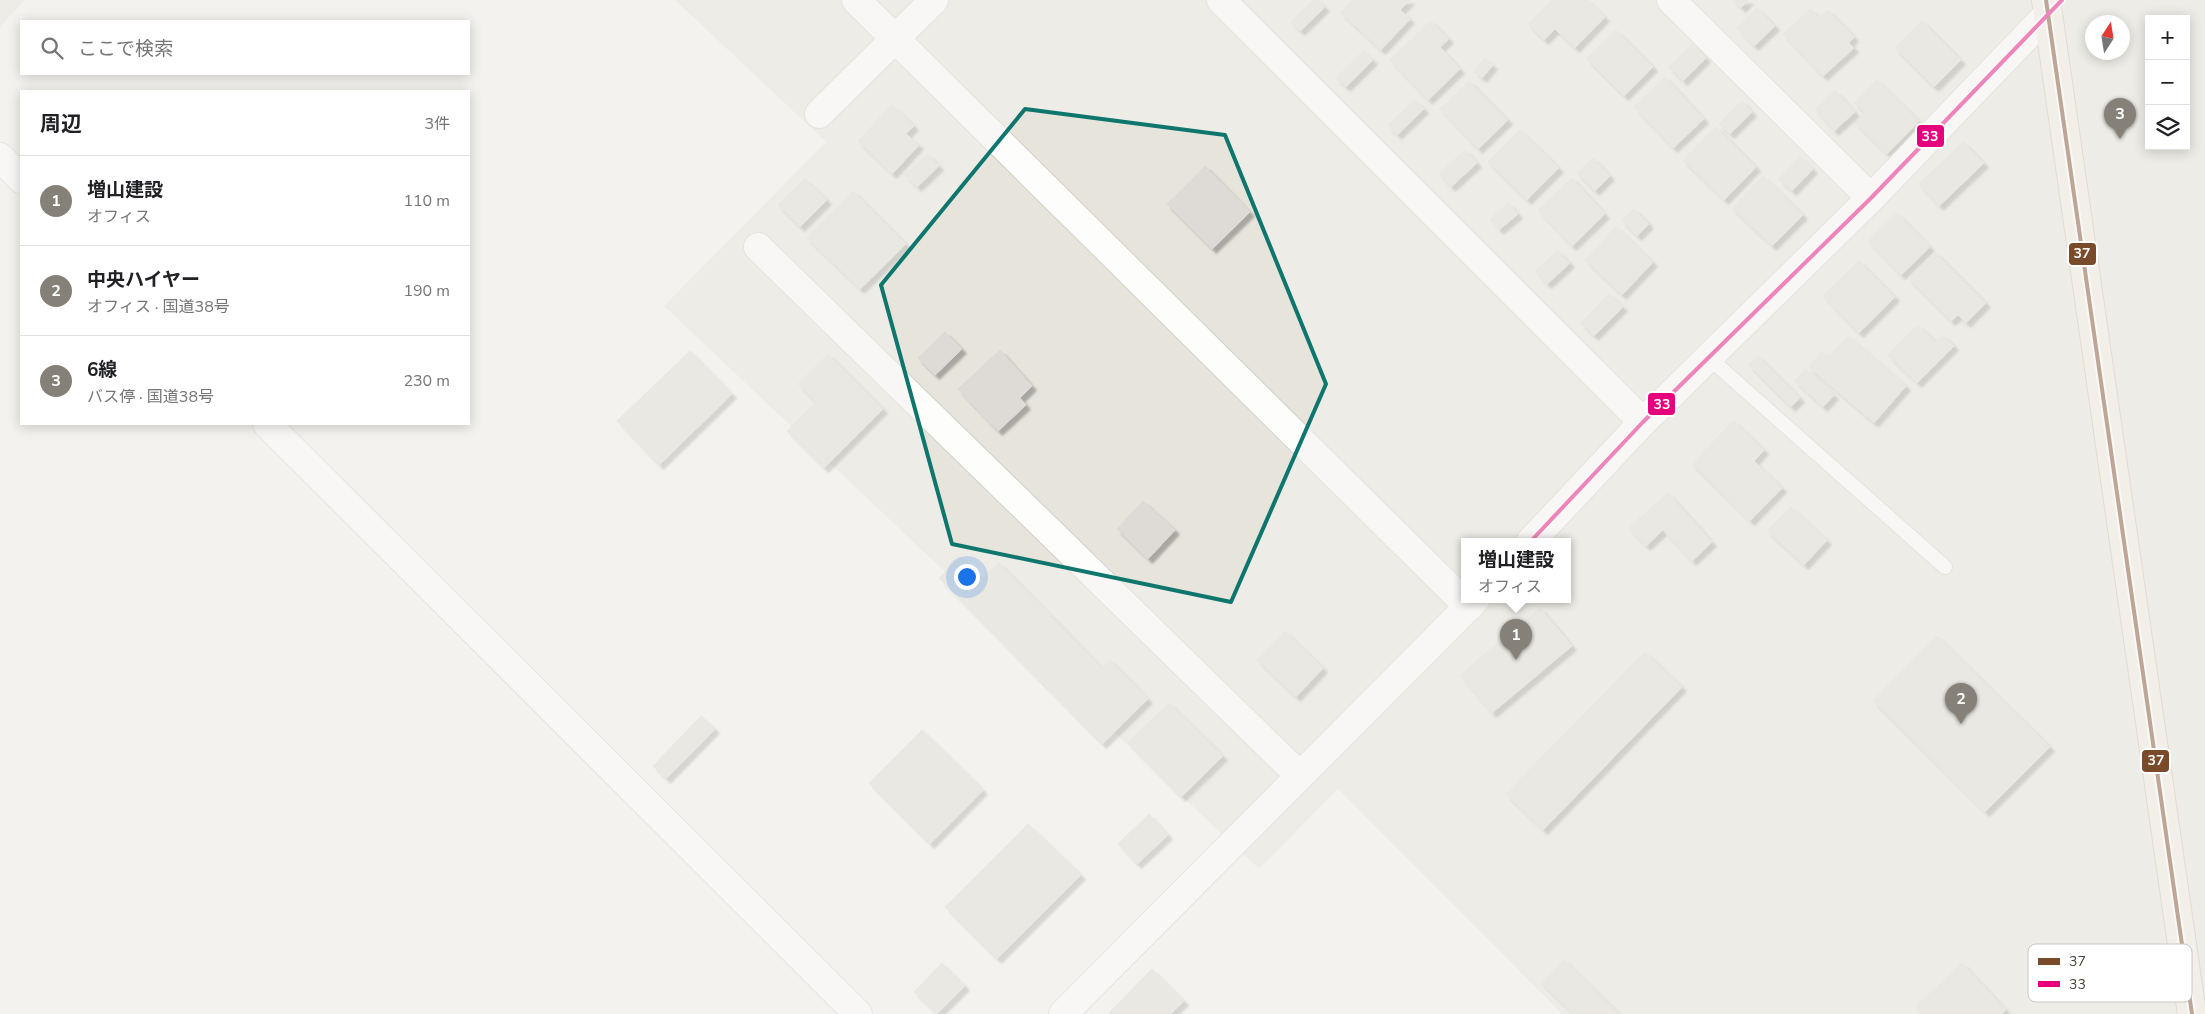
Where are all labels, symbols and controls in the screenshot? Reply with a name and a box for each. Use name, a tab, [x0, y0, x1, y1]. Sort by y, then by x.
north arrow	[2085, 15, 2130, 60]
map controls	[2145, 15, 2190, 150]
button: +	[2145, 15, 2190, 60]
search box	[20, 20, 470, 75]
icon: search	[38, 34, 66, 62]
text: ここで検索	[78, 36, 173, 62]
button: −	[2145, 60, 2190, 105]
pin: 3	[2104, 98, 2136, 139]
button: layers	[2145, 105, 2190, 150]
text: 周辺	[40, 110, 82, 138]
text: 3件	[424, 113, 450, 135]
line badge: 33	[1916, 124, 1945, 148]
text: 33	[1922, 127, 1938, 146]
text: 増山建設	[87, 177, 163, 203]
text: 1	[51, 190, 61, 212]
text: 110 m	[403, 190, 450, 212]
text: オフィス	[87, 206, 151, 228]
line badge: 37	[2068, 242, 2097, 266]
text: 37	[2074, 244, 2090, 263]
text: 中央ハイヤー	[87, 267, 200, 293]
text: 2	[51, 280, 61, 302]
text: 190 m	[403, 280, 450, 302]
text: オフィス · 国道38号	[87, 296, 230, 318]
text: 6線	[87, 357, 117, 383]
text: 3	[51, 370, 61, 392]
text: 230 m	[403, 370, 450, 392]
text: バス停 · 国道38号	[87, 386, 214, 408]
line badge: 33	[1647, 392, 1676, 416]
text: 33	[1654, 395, 1670, 414]
popup	[1461, 538, 1571, 603]
text: 増山建設	[1478, 547, 1554, 573]
your location	[954, 564, 980, 590]
text: オフィス	[1478, 576, 1542, 598]
pin: 1	[1500, 619, 1532, 660]
pin: 2	[1945, 683, 1977, 724]
line badge: 37	[2141, 749, 2170, 773]
text: 37	[2148, 751, 2164, 770]
legend	[2028, 944, 2192, 1002]
text: 37	[2069, 952, 2086, 971]
text: 33	[2069, 975, 2086, 994]

